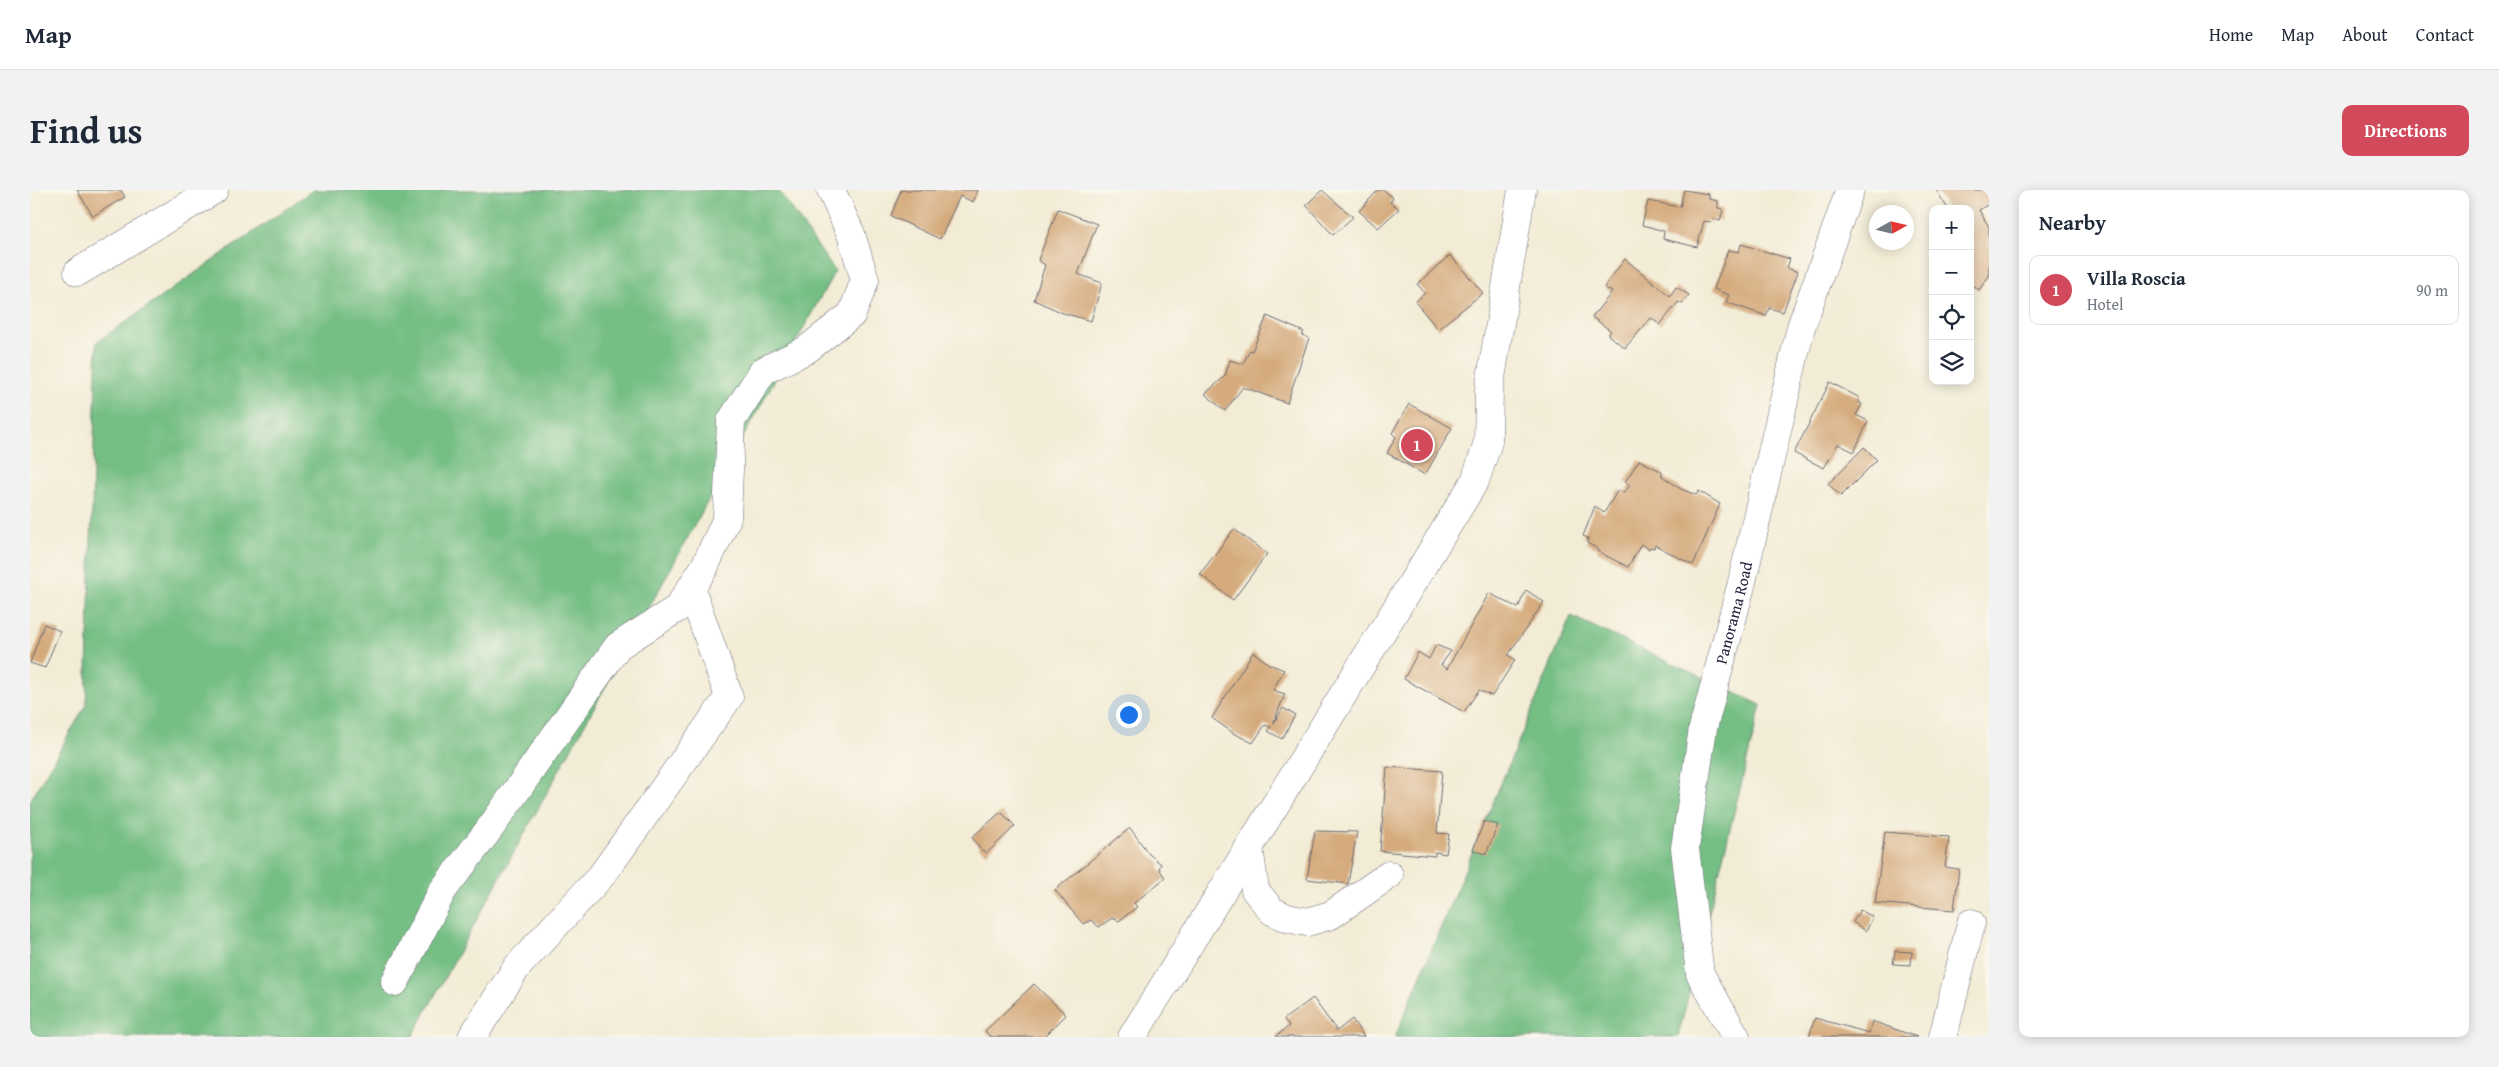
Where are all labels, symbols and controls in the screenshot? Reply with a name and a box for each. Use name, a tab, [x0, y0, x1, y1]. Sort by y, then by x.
text: Map	[25, 17, 72, 52]
text: Home	[2209, 21, 2253, 48]
text: Map	[2281, 21, 2314, 48]
text: About	[2342, 21, 2388, 48]
text: Contact	[2416, 21, 2474, 48]
text: Find us	[30, 105, 143, 156]
button: Directions	[2342, 105, 2469, 156]
north arrow	[1869, 205, 1914, 250]
map controls	[1929, 205, 1974, 385]
button: +	[1929, 205, 1974, 250]
text: Nearby	[2039, 207, 2106, 238]
button: −	[1929, 250, 1974, 295]
text: Villa Roscia	[2087, 264, 2186, 292]
text: 1	[2052, 278, 2060, 302]
text: 90 m	[2416, 278, 2448, 302]
text: Hotel	[2087, 292, 2123, 316]
button: locate	[1929, 295, 1974, 340]
button: layers	[1929, 340, 1974, 385]
pin: 1	[1401, 426, 1433, 464]
street label: Panorama Road	[1709, 559, 1758, 667]
your location	[1116, 702, 1142, 728]

